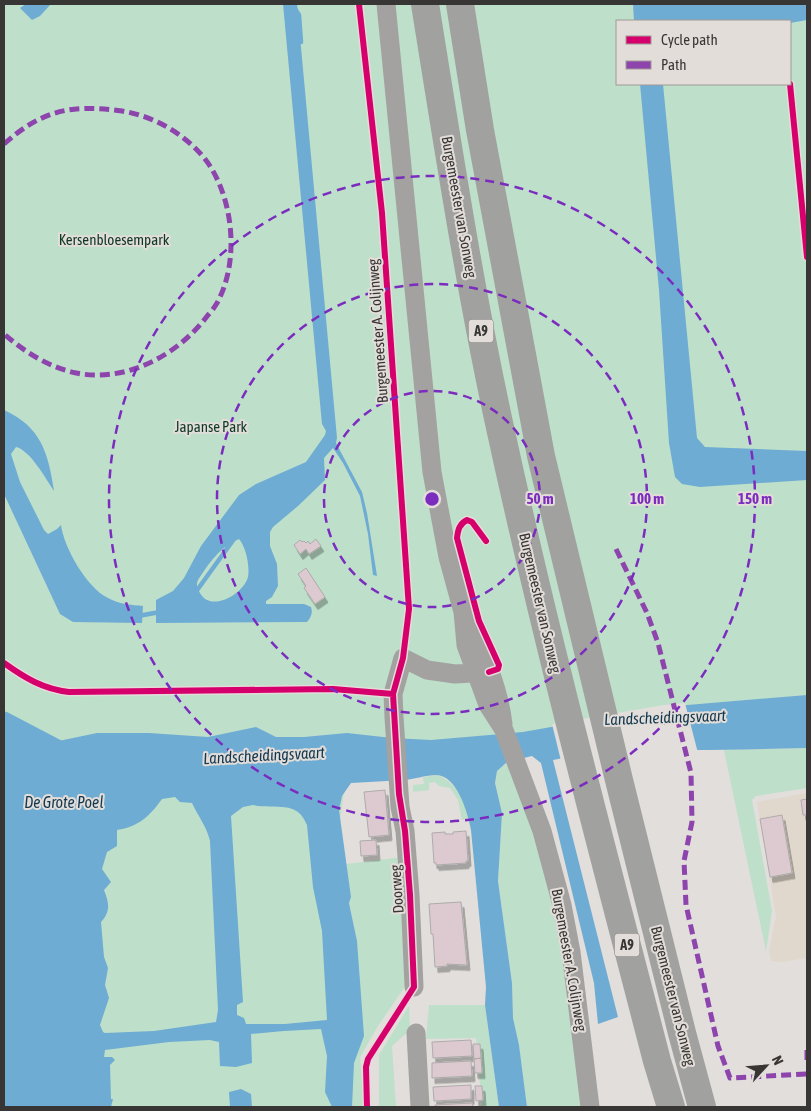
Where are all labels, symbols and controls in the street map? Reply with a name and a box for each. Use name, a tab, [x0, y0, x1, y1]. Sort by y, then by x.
legend	[616, 20, 791, 85]
text: Cycle path	[661, 31, 718, 48]
text: Path	[661, 56, 687, 73]
street label: Burgemeester van Sonweg	[439, 135, 480, 280]
park label: Kersenbloesempark	[59, 231, 170, 248]
street label: Burgemeester A. Colijnweg	[364, 258, 391, 404]
road number: A9	[468, 320, 494, 342]
park label: Japanse Park	[175, 418, 248, 435]
centre of rings	[423, 490, 441, 508]
text: 50 m	[527, 490, 554, 507]
text: 100 m	[630, 490, 664, 507]
text: 150 m	[738, 490, 772, 507]
street label: Burgemeester van Sonweg	[516, 531, 565, 675]
water label: Landscheidingsvaart	[604, 706, 727, 729]
water label: Landscheidingsvaart	[203, 743, 326, 768]
water label: De Grote Poel	[24, 793, 104, 811]
street label: Doorweg	[386, 863, 407, 914]
street label: Burgemeester A. Colijnweg	[549, 887, 591, 1033]
street label: Burgemeester van Sonweg	[648, 924, 699, 1068]
road number: A9	[614, 934, 640, 956]
north arrow	[741, 1041, 791, 1091]
text: N	[769, 1053, 787, 1068]

